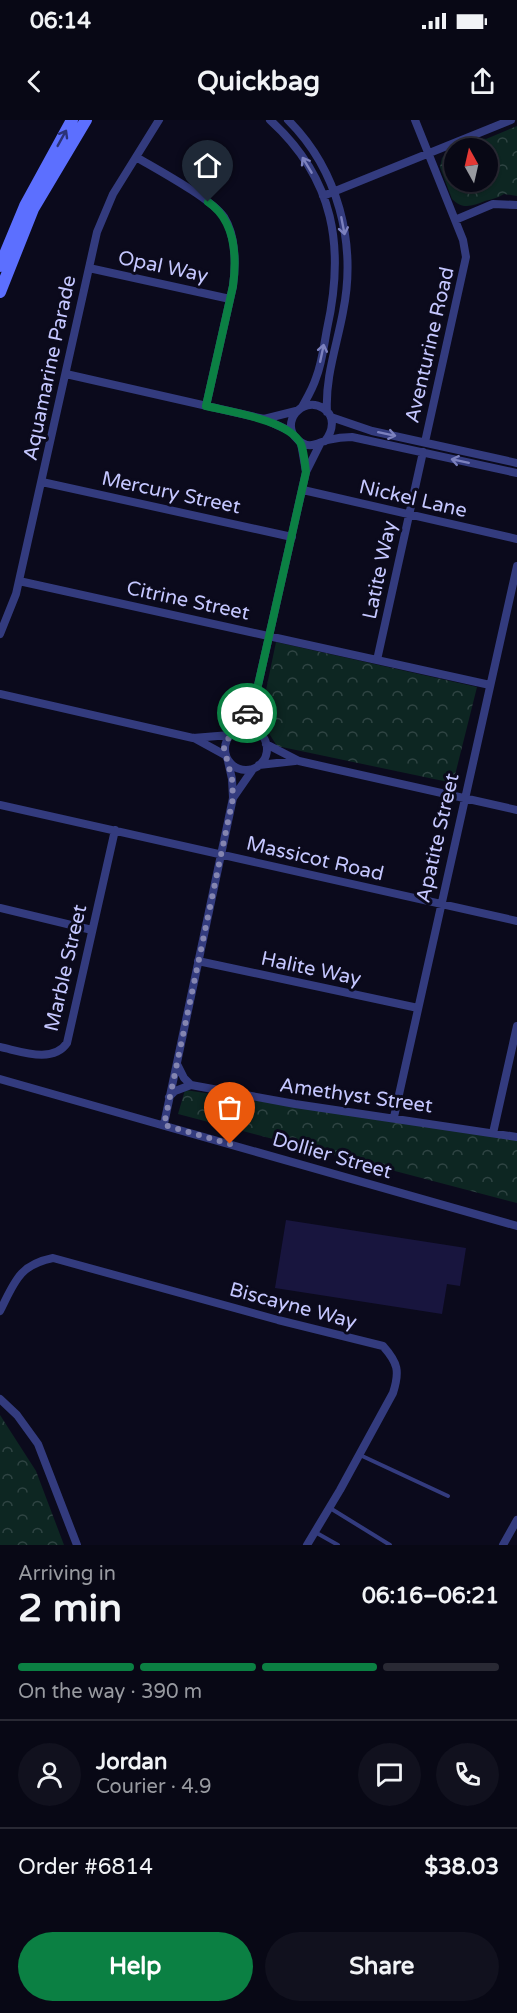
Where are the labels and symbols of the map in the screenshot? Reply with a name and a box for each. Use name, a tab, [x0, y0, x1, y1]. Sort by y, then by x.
one-way arrow	[56, 130, 68, 147]
north arrow	[444, 138, 498, 192]
pin	[182, 140, 233, 202]
one-way arrow	[300, 157, 312, 174]
one-way arrow	[338, 216, 349, 235]
street label: Opal Way	[116, 246, 210, 288]
street label: Aventurine Road	[400, 265, 460, 425]
street label: Aquamarine Parade	[19, 273, 81, 463]
one-way arrow	[317, 344, 328, 363]
one-way arrow	[376, 429, 396, 440]
one-way arrow	[451, 454, 470, 466]
street label: Mercury Street	[99, 467, 243, 520]
street label: Nickel Lane	[357, 475, 469, 523]
street label: Latite Way	[358, 518, 402, 622]
street label: Citrine Street	[124, 576, 252, 626]
courier	[217, 683, 277, 743]
street label: Apatite Street	[411, 771, 465, 905]
street label: Massicot Road	[244, 832, 386, 886]
street label: Marble Street	[40, 902, 92, 1034]
street label: Halite Way	[259, 947, 363, 991]
street label: Amethyst Street	[278, 1073, 434, 1119]
pin	[204, 1082, 255, 1144]
street label: Dollier Street	[270, 1128, 395, 1185]
street label: Biscayne Way	[227, 1277, 359, 1335]

